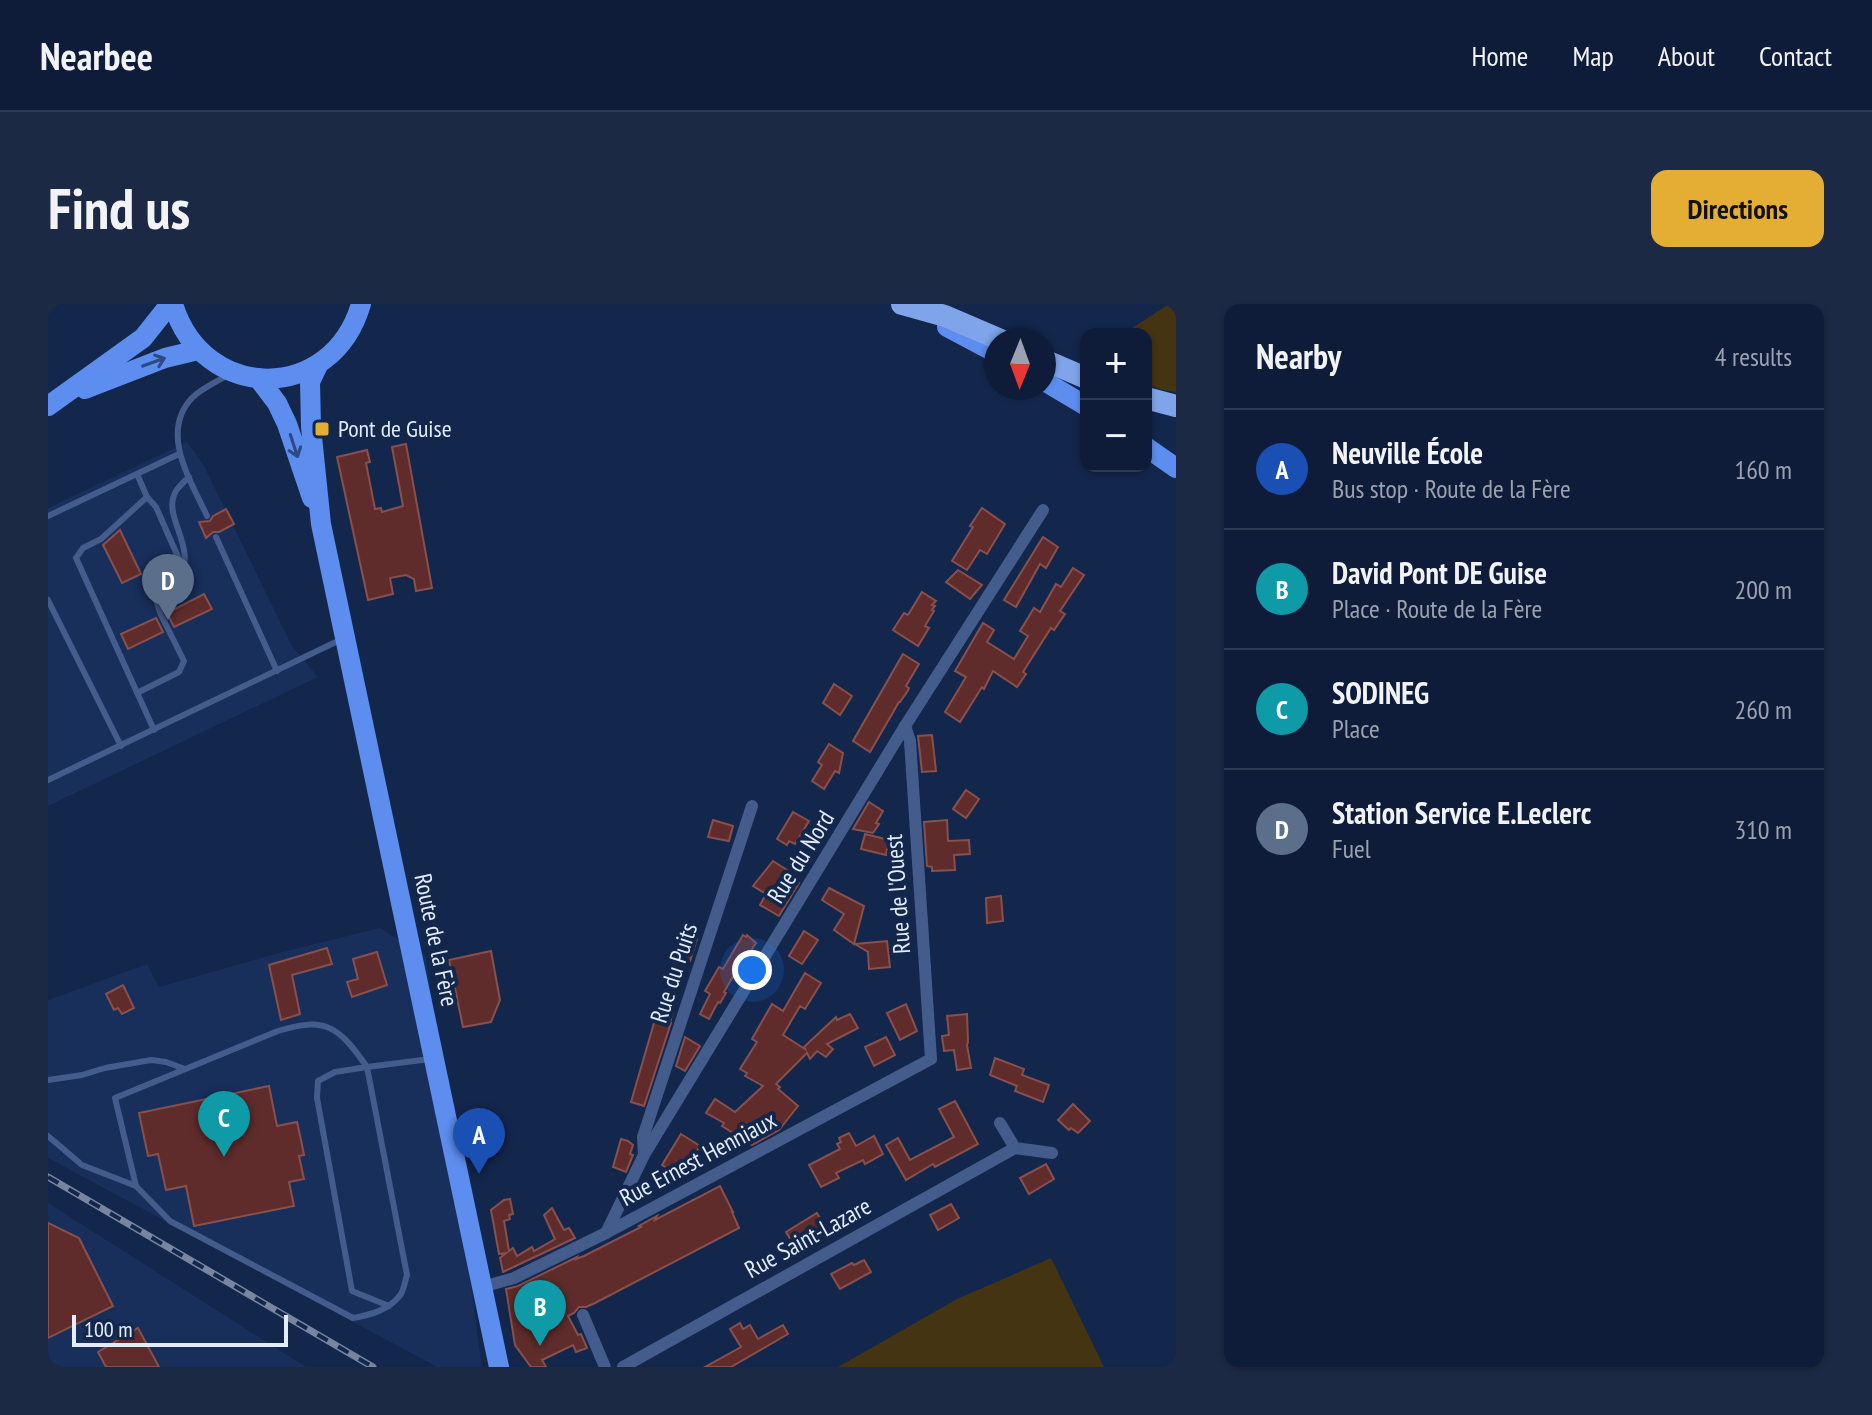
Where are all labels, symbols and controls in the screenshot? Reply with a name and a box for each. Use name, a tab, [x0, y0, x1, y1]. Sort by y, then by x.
text: Nearbee	[40, 31, 153, 80]
text: Home	[1472, 37, 1528, 74]
text: Map	[1572, 37, 1614, 74]
text: About	[1658, 37, 1715, 74]
text: Contact	[1759, 37, 1832, 74]
button: Directions	[1651, 170, 1824, 247]
text: Find us	[48, 172, 190, 244]
north arrow	[984, 328, 1056, 400]
map controls	[1080, 328, 1152, 472]
button: +	[1080, 328, 1152, 400]
text: Nearby	[1256, 334, 1341, 378]
text: 4 results	[1715, 340, 1792, 373]
one-way arrow	[141, 354, 166, 369]
button: −	[1080, 400, 1152, 472]
place label: Pont de Guise	[338, 413, 452, 444]
marker: Pont de Guise	[313, 420, 331, 438]
one-way arrow	[287, 433, 302, 459]
text: Neuville École	[1332, 433, 1483, 472]
text: A	[1275, 453, 1289, 486]
text: 160 m	[1734, 453, 1792, 486]
text: Bus stop · Route de la Fère	[1332, 472, 1571, 505]
text: David Pont DE Guise	[1332, 553, 1547, 592]
pin: D	[142, 554, 194, 620]
text: B	[1276, 573, 1288, 606]
text: 200 m	[1734, 573, 1792, 606]
text: Place · Route de la Fère	[1332, 592, 1542, 625]
text: SODINEG	[1332, 673, 1429, 712]
text: C	[1276, 693, 1288, 726]
text: 260 m	[1734, 693, 1792, 726]
text: Place	[1332, 712, 1380, 745]
text: Station Service E.Leclerc	[1332, 793, 1591, 832]
street label: Rue du Nord	[760, 805, 841, 909]
text: D	[1275, 813, 1289, 846]
text: 310 m	[1734, 813, 1792, 846]
text: Fuel	[1332, 832, 1371, 865]
street label: Rue de l'Ouest	[878, 833, 917, 955]
street label: Route de la Fère	[407, 871, 466, 1009]
street label: Rue du Puits	[643, 919, 704, 1027]
your location	[732, 950, 772, 990]
pin: C	[198, 1091, 250, 1157]
street label: Rue Ernest Henniaux	[614, 1104, 782, 1213]
pin: A	[453, 1108, 505, 1174]
street label: Rue Saint-Lazare	[739, 1190, 876, 1285]
pin: B	[514, 1280, 566, 1346]
scale bar	[72, 1311, 288, 1347]
text: 100 m	[84, 1315, 133, 1343]

